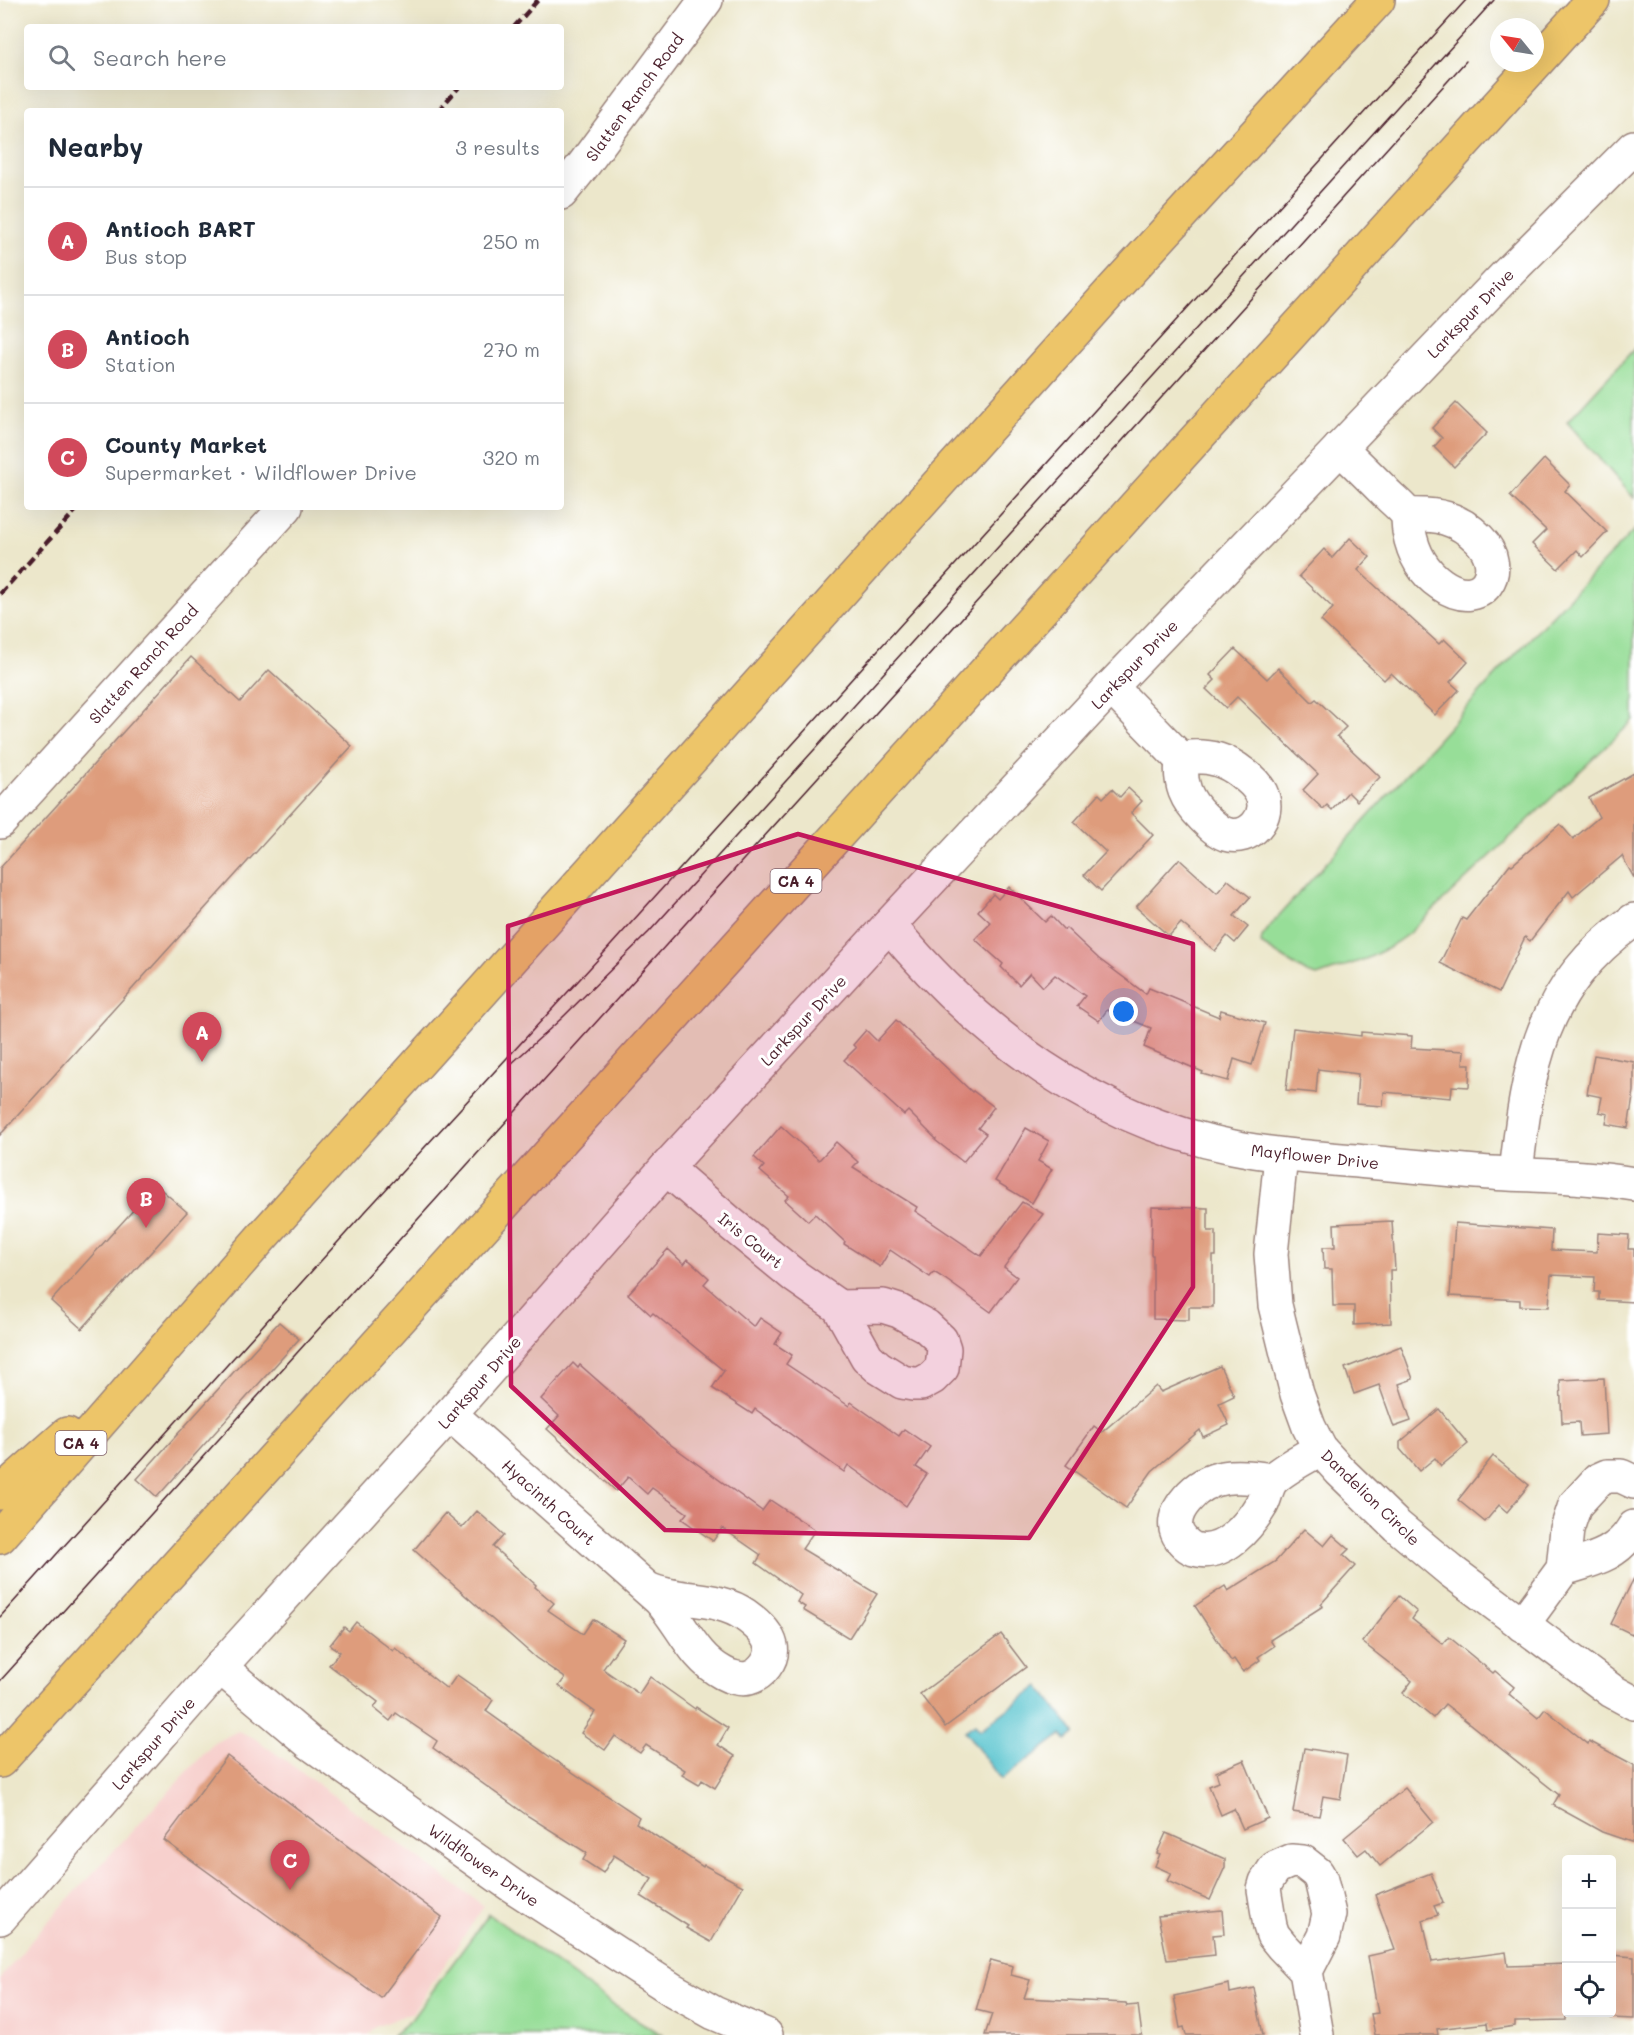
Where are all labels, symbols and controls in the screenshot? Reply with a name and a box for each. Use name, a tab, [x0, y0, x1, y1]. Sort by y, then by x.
north arrow	[1490, 18, 1544, 72]
search box	[24, 24, 564, 90]
street label: Slatten Ranch Road	[580, 29, 688, 165]
icon: search	[45, 41, 78, 74]
text: Search here	[93, 43, 227, 72]
text: Nearby	[48, 130, 143, 164]
text: 3 results	[455, 134, 540, 160]
text: Antioch BART	[105, 214, 256, 243]
text: A	[61, 228, 74, 254]
text: 250 m	[483, 228, 540, 254]
text: Bus stop	[105, 243, 187, 269]
street label: Larkspur Drive	[1422, 264, 1518, 362]
text: Antioch	[105, 322, 189, 351]
text: B	[61, 336, 74, 362]
text: 270 m	[483, 336, 540, 362]
text: Station	[105, 351, 175, 377]
text: County Market	[105, 430, 267, 459]
text: C	[60, 444, 75, 470]
text: 320 m	[482, 444, 540, 470]
text: Supermarket · Wildflower Drive	[105, 459, 417, 485]
street label: Slatten Ranch Road	[84, 600, 202, 728]
street label: Larkspur Drive	[1086, 615, 1182, 713]
road number: CA 4	[770, 869, 822, 893]
street label: Larkspur Drive	[756, 970, 850, 1070]
your location	[1109, 997, 1138, 1026]
pin: A	[182, 1012, 222, 1062]
street label: Mayflower Drive	[1250, 1139, 1380, 1173]
pin: B	[126, 1178, 166, 1228]
street label: Iris Court	[714, 1207, 788, 1273]
street label: Larkspur Drive	[433, 1331, 525, 1433]
road number: CA 4	[56, 1431, 106, 1455]
street label: Dandelion Circle	[1317, 1444, 1425, 1550]
street label: Hyacinth Court	[498, 1454, 600, 1550]
street label: Larkspur Drive	[107, 1692, 199, 1794]
street label: Wildflower Drive	[424, 1819, 544, 1911]
pin: C	[270, 1840, 310, 1890]
map controls	[1562, 1855, 1616, 2017]
button: +	[1562, 1855, 1616, 1909]
button: −	[1562, 1909, 1616, 1963]
button: locate	[1562, 1963, 1616, 2017]

